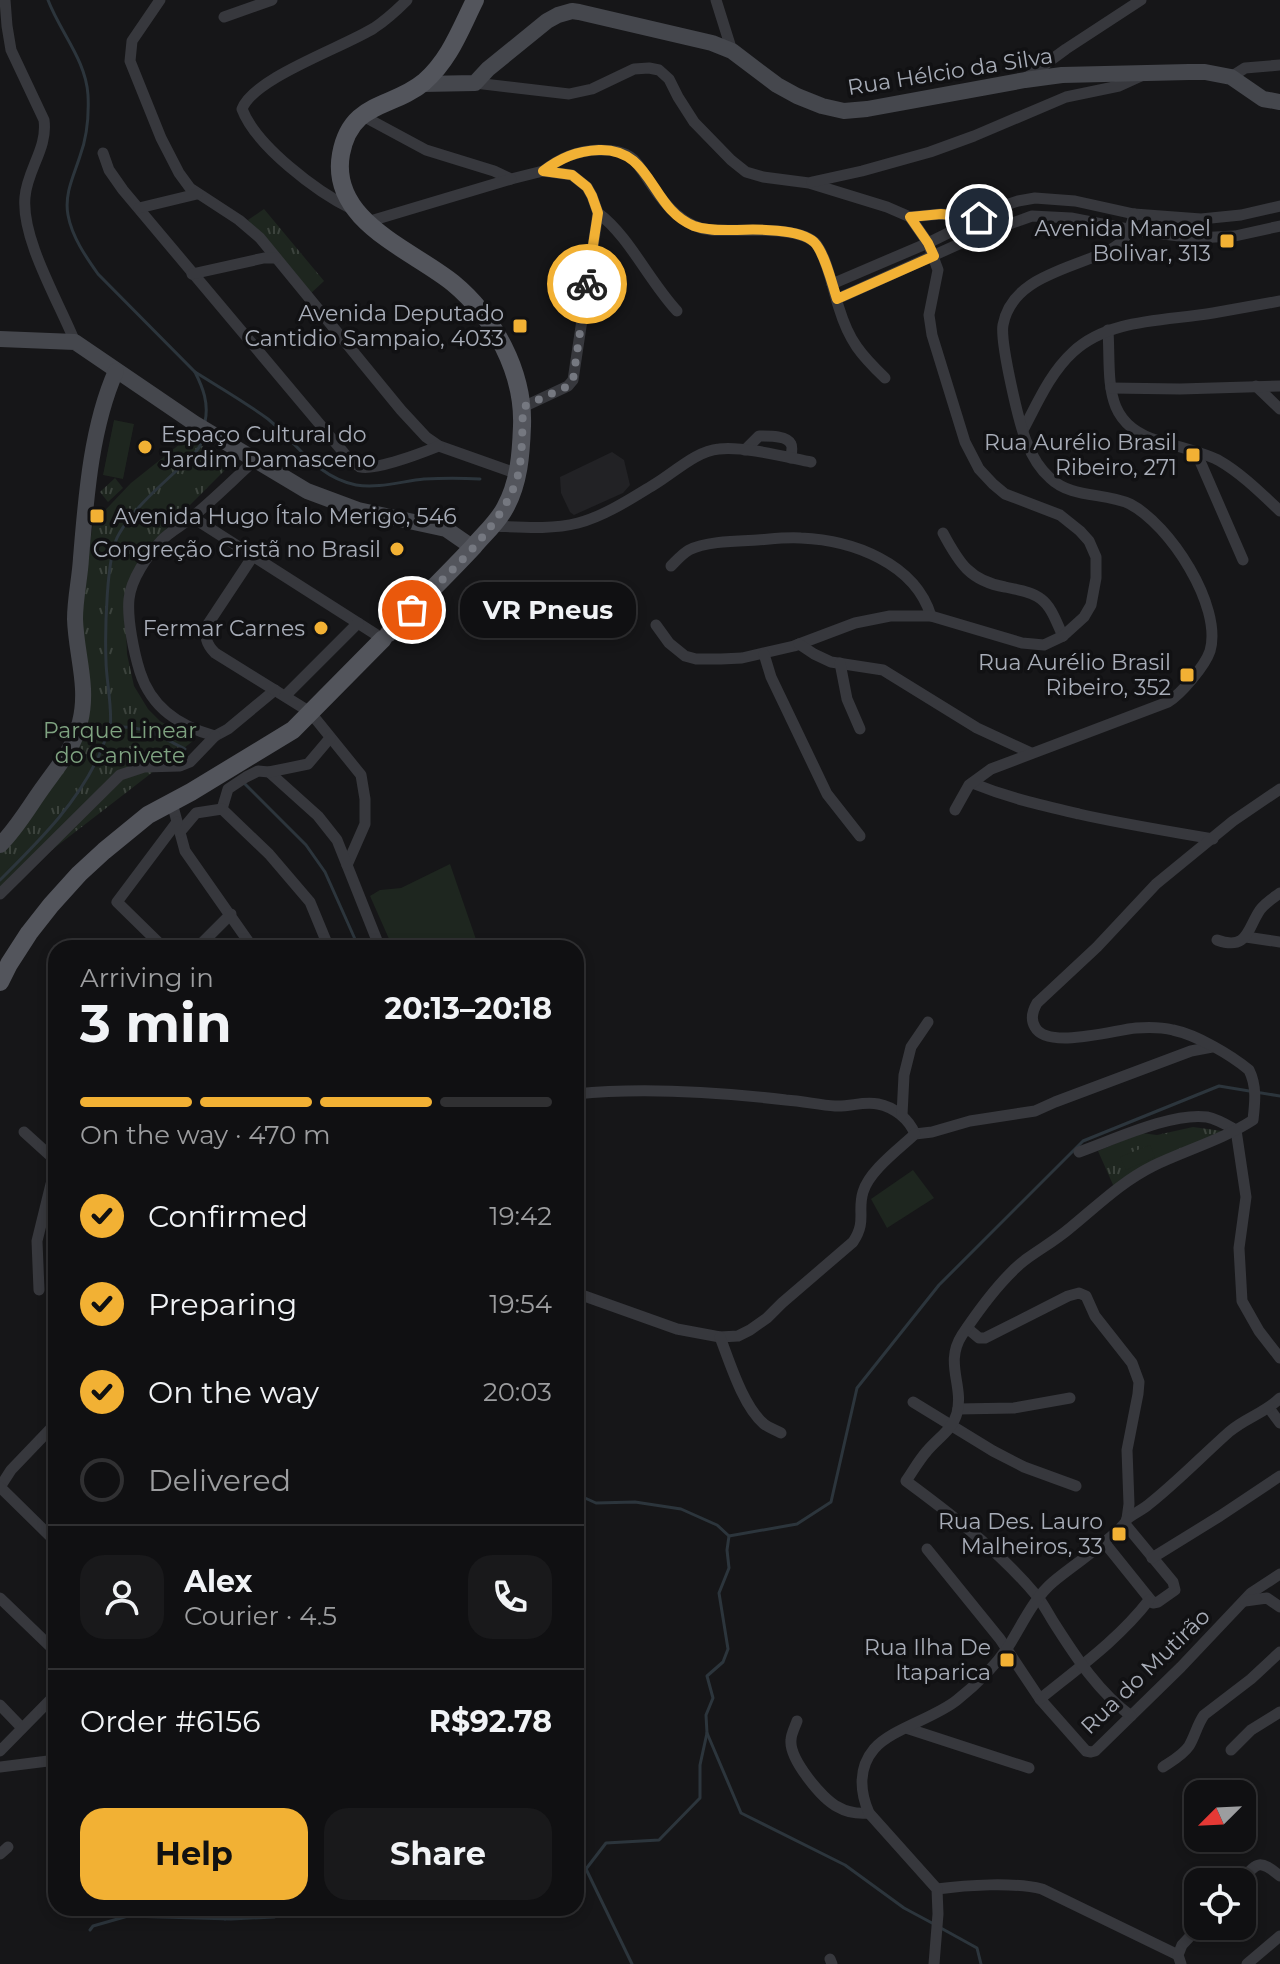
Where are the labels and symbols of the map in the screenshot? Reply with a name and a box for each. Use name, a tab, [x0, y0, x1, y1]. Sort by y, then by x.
street label: Rua Hélcio da Silva	[845, 42, 1055, 101]
pin	[945, 184, 1013, 252]
place label: Avenida Manoel Bolivar, 313	[1035, 215, 1211, 267]
marker: Avenida Manoel Bolivar, 313	[1218, 232, 1236, 250]
courier	[547, 244, 627, 324]
place label: Avenida Deputado Cantidio Sampaio, 4033	[244, 300, 504, 352]
marker: Avenida Deputado Cantidio Sampaio, 4033	[511, 317, 529, 335]
place label: Espaço Cultural do Jardim Damasceno	[160, 421, 376, 473]
place label: Rua Aurélio Brasil Ribeiro, 271	[984, 429, 1177, 481]
marker: Espaço Cultural do Jardim Damasceno	[136, 438, 154, 456]
marker: Rua Aurélio Brasil Ribeiro, 271	[1184, 446, 1202, 464]
place label: Avenida Hugo Ítalo Merigo, 546	[113, 503, 457, 530]
marker: Avenida Hugo Ítalo Merigo, 546	[88, 507, 106, 525]
place label: Congreção Cristã no Brasil	[93, 536, 381, 563]
marker: Congreção Cristã no Brasil	[388, 540, 406, 558]
pin	[378, 576, 446, 644]
callout: VR Pneus	[460, 582, 636, 638]
place label: Fermar Carnes	[143, 615, 305, 642]
marker: Fermar Carnes	[312, 619, 330, 637]
place label: Rua Aurélio Brasil Ribeiro, 352	[978, 649, 1171, 701]
marker: Rua Aurélio Brasil Ribeiro, 352	[1178, 666, 1196, 684]
park label: Parque Linear do Canivete	[43, 717, 197, 769]
place label: Rua Des. Lauro Malheiros, 33	[938, 1508, 1103, 1560]
marker: Rua Des. Lauro Malheiros, 33	[1110, 1525, 1128, 1543]
street label: Rua do Mutirão	[1075, 1603, 1216, 1740]
place label: Rua Ilha De Itaparica	[864, 1634, 991, 1686]
marker: Rua Ilha De Itaparica	[998, 1651, 1016, 1669]
north arrow	[1184, 1780, 1256, 1852]

